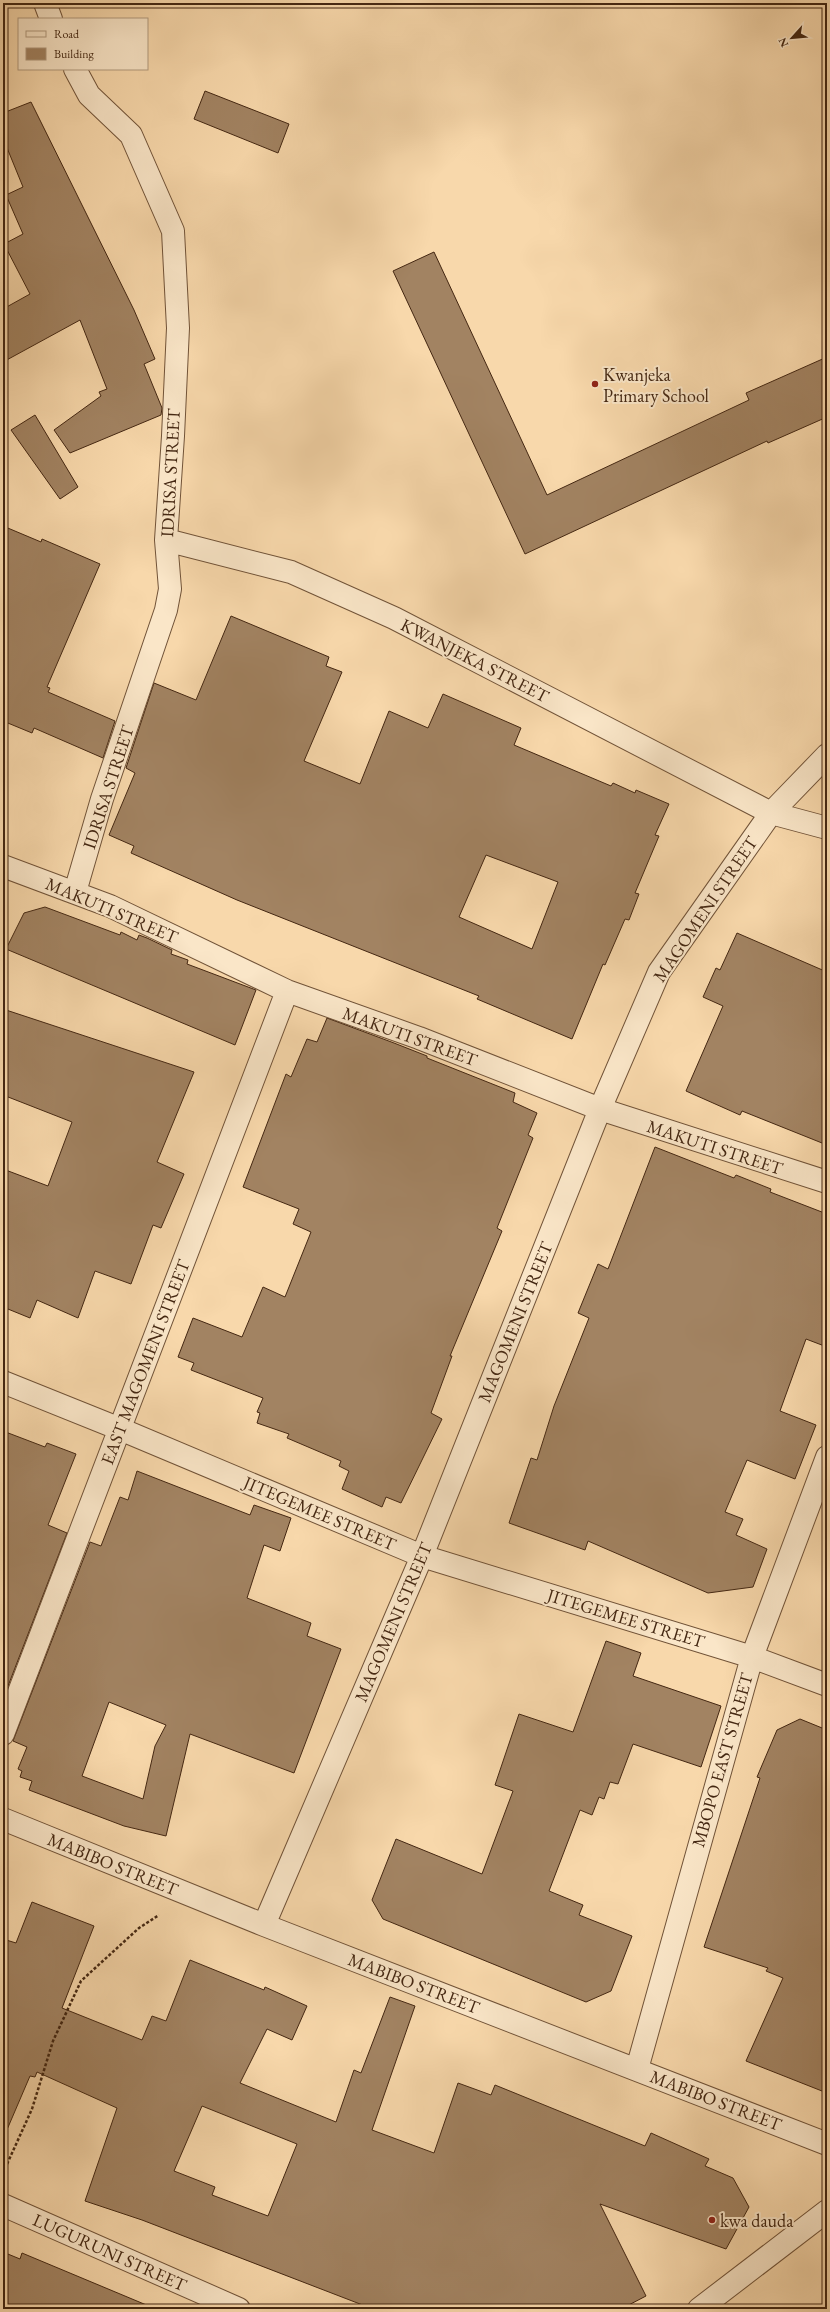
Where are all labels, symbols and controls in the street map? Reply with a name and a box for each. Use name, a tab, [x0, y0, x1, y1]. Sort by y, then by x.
legend	[18, 18, 148, 70]
north arrow	[772, 18, 812, 58]
text: Road	[54, 26, 80, 42]
text: N	[775, 35, 791, 50]
text: Building	[54, 46, 95, 62]
place label: Kwanjeka Primary School	[603, 363, 709, 407]
marker: Kwanjeka Primary School	[590, 379, 600, 389]
street label: IDRISA STREET	[155, 407, 185, 538]
street label: KWANJEKA STREET	[397, 613, 554, 708]
street label: IDRISA STREET	[77, 721, 139, 852]
street label: MAGOMENI STREET	[648, 831, 763, 986]
street label: MAKUTI STREET	[42, 872, 183, 949]
street label: MAKUTI STREET	[340, 1001, 481, 1071]
street label: MAKUTI STREET	[644, 1114, 787, 1180]
street label: MAGOMENI STREET	[472, 1238, 558, 1406]
street label: EAST MAGOMENI STREET	[95, 1255, 195, 1468]
street label: JITEGEMEE STREET	[238, 1470, 401, 1556]
street label: MAGOMENI STREET	[349, 1538, 437, 1705]
street label: JITEGEMEE STREET	[543, 1583, 708, 1653]
street label: MBOPO EAST STREET	[686, 1669, 758, 1850]
street label: MABIBO STREET	[44, 1827, 183, 1901]
street label: MABIBO STREET	[345, 1947, 484, 2019]
street label: MABIBO STREET	[647, 2064, 786, 2136]
street label: LUGURUNI STREET	[30, 2208, 191, 2297]
place label: kwa dauda	[720, 2209, 794, 2232]
marker: kwa dauda	[707, 2215, 717, 2225]

